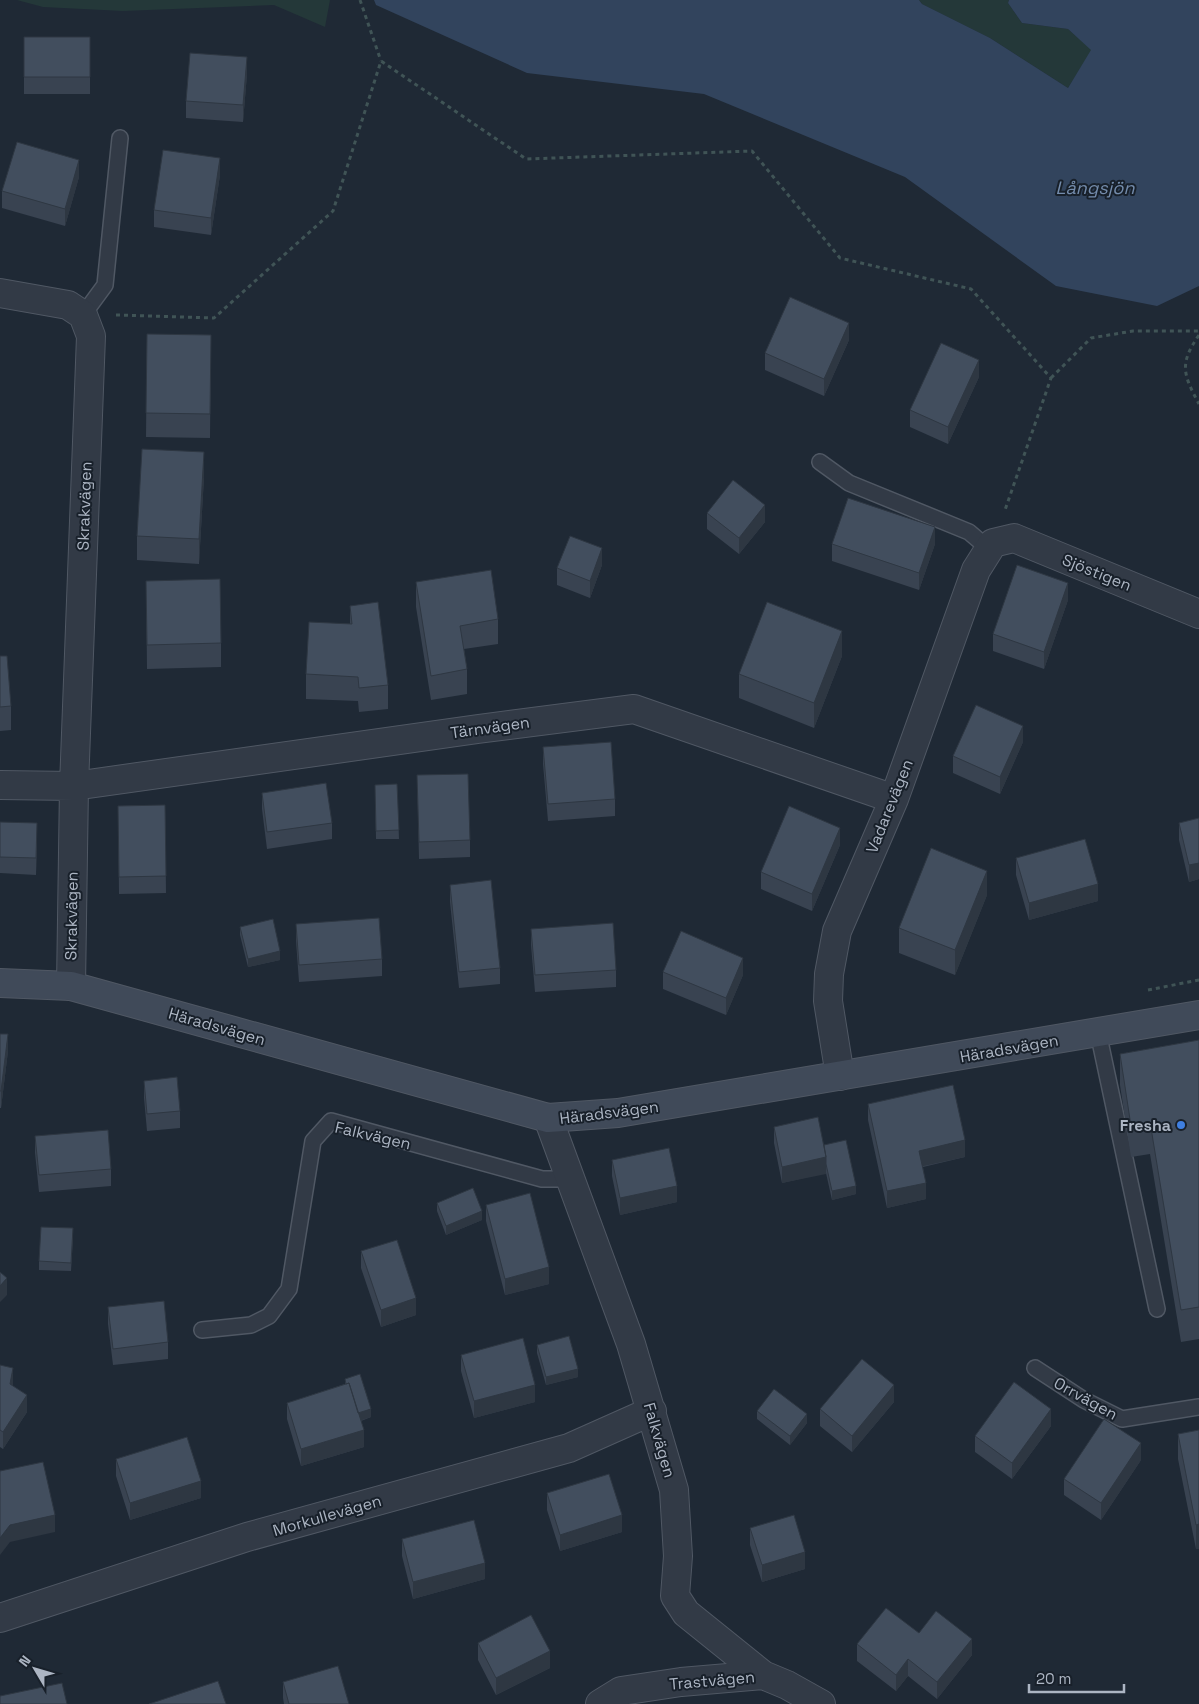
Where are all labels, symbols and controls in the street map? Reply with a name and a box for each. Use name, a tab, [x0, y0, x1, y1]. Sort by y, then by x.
water label: Långsjön	[1056, 176, 1135, 199]
street label: Skrakvägen	[72, 461, 97, 551]
street label: Sjöstigen	[1059, 549, 1134, 596]
street label: Tärnvägen	[449, 712, 531, 743]
street label: Vadarevägen	[861, 756, 918, 856]
street label: Skrakvägen	[60, 871, 83, 961]
street label: Häradsvägen	[166, 1003, 268, 1050]
street label: Häradsvägen	[958, 1029, 1060, 1067]
street label: Häradsvägen	[558, 1096, 660, 1129]
place label: Fresha	[1120, 1115, 1171, 1136]
street label: Falkvägen	[333, 1117, 413, 1154]
marker: Fresha	[1175, 1119, 1187, 1131]
street label: Orrvägen	[1050, 1372, 1121, 1425]
street label: Falkvägen	[639, 1400, 680, 1480]
street label: Morkullevägen	[270, 1490, 384, 1541]
north arrow	[10, 1644, 60, 1694]
text: N	[15, 1652, 35, 1670]
scale bar	[1029, 1662, 1124, 1694]
street label: Trastvägen	[668, 1666, 756, 1695]
text: 20 m	[1036, 1669, 1071, 1688]

